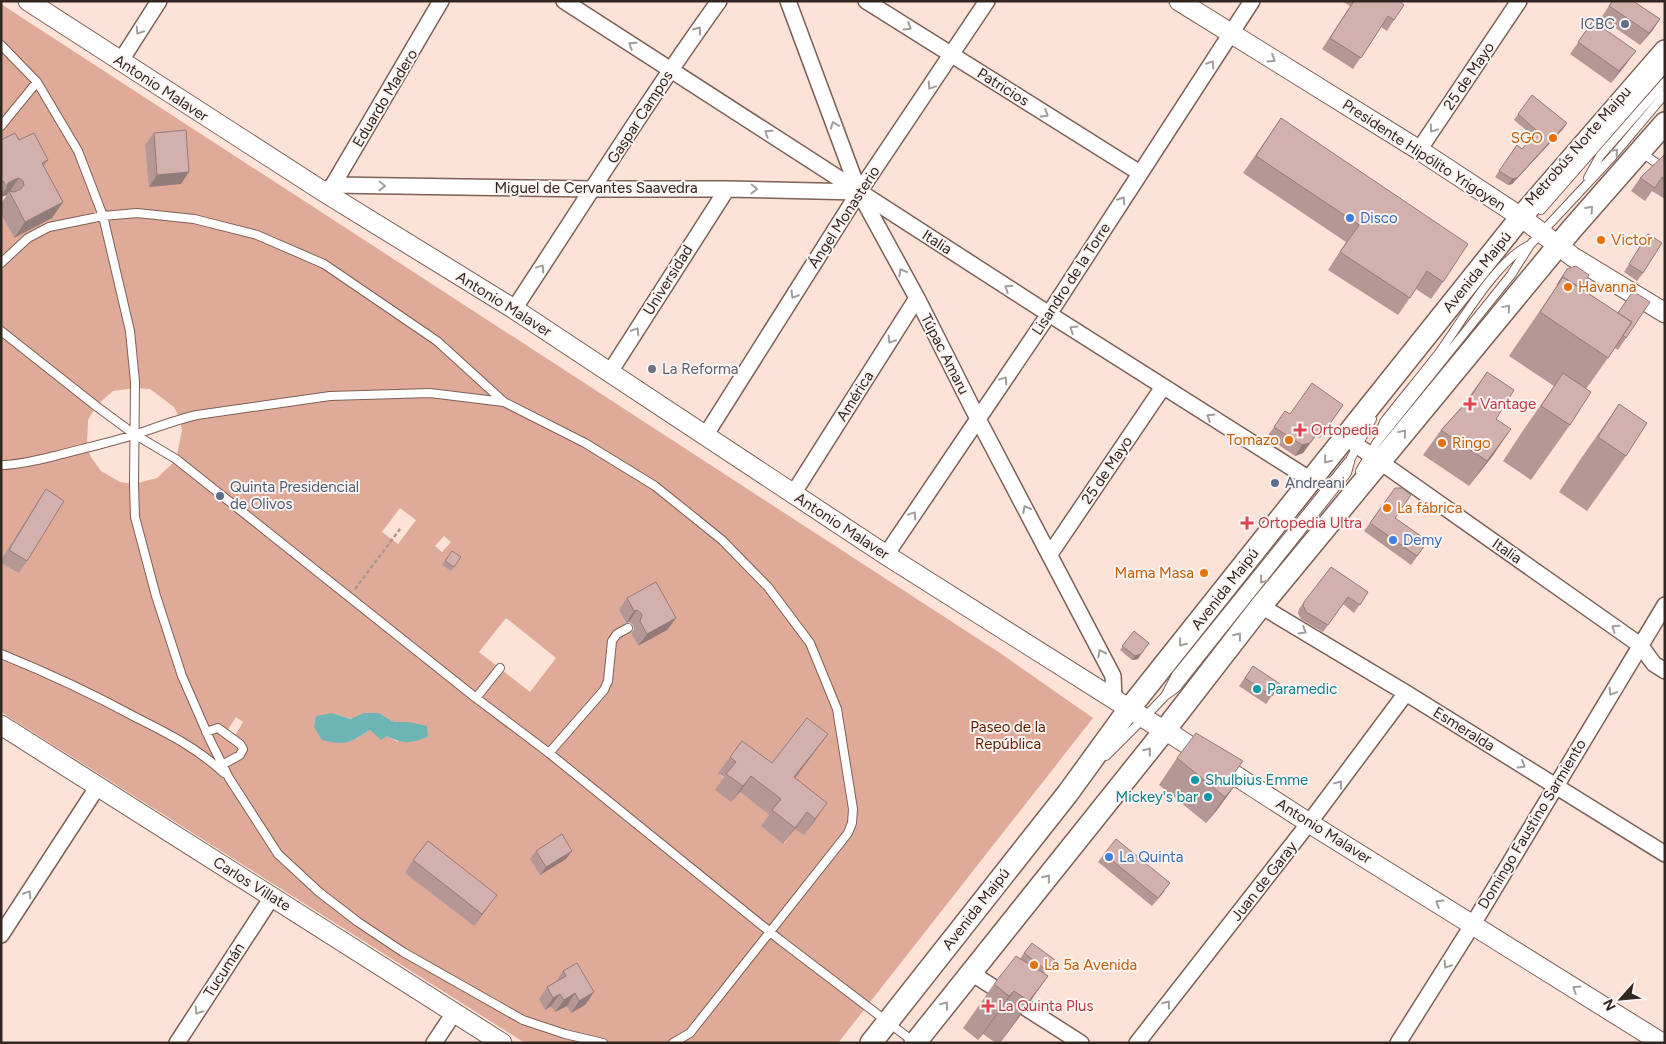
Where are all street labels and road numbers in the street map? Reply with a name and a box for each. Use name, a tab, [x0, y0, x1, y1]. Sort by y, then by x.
street label: 25 de Mayo	[1440, 38, 1498, 113]
street label: Eduardo Madero	[349, 46, 421, 150]
street label: Antonio Malaver	[110, 51, 212, 125]
street label: Patricios	[974, 64, 1032, 110]
street label: Gaspar Campos	[603, 67, 677, 167]
street label: Metrobús Norte Maipu	[1521, 83, 1635, 209]
street label: Presidente Hipólito Yrigoyen	[1339, 95, 1509, 215]
street label: Ángel Monasterio	[804, 162, 884, 271]
street label: Miguel de Cervantes Saavedra	[494, 179, 698, 197]
street label: Lisandro de la Torre	[1028, 219, 1114, 339]
street label: Italia	[919, 226, 955, 258]
street label: Avenida Maipú	[1439, 228, 1515, 316]
street label: Universidad	[639, 242, 697, 318]
street label: Antonio Malaver	[453, 267, 555, 341]
street label: Túpac Amaru	[917, 311, 973, 397]
street label: América	[833, 368, 877, 424]
street label: 25 de Mayo	[1078, 432, 1136, 507]
street label: Antonio Malaver	[791, 489, 893, 563]
street label: Italia	[1489, 535, 1525, 567]
street label: Avenida Maipú	[1187, 545, 1263, 633]
street label: Esmeralda	[1430, 703, 1498, 755]
street label: Domingo Faustino Sarmiento	[1474, 736, 1590, 912]
street label: Antonio Malaver	[1273, 794, 1375, 868]
street label: Juan de Garay	[1227, 838, 1301, 924]
street label: Carlos Villate	[210, 853, 294, 915]
street label: Avenida Maipú	[938, 865, 1014, 953]
street label: Tucumán	[200, 939, 248, 1001]

